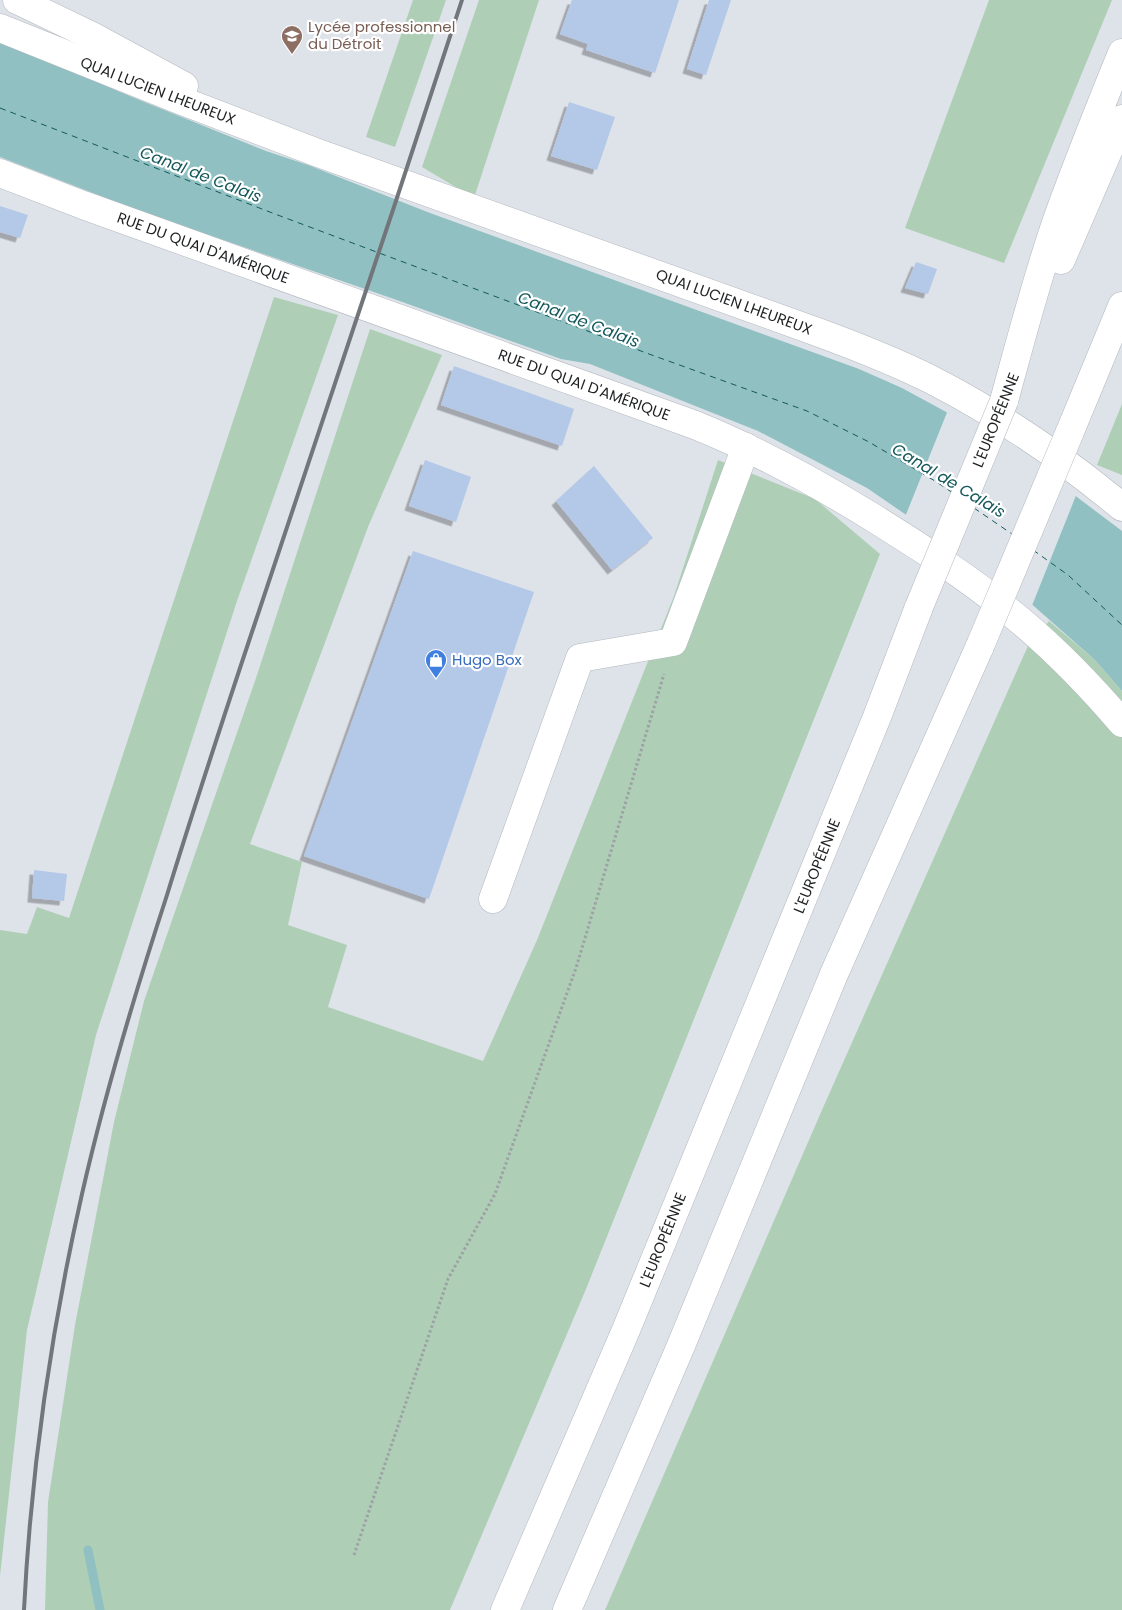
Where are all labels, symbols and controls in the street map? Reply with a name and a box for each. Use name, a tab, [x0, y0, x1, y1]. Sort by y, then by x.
place label: Lycée professionnel du Détroit	[308, 16, 455, 54]
school or university icon: Lycée professionnel du Détroit	[280, 24, 304, 55]
street label: QUAI LUCIEN LHEUREUX	[77, 51, 239, 130]
water label: Canal de Calais	[137, 141, 265, 208]
street label: RUE DU QUAI D'AMÉRIQUE	[114, 207, 292, 288]
street label: QUAI LUCIEN LHEUREUX	[653, 263, 815, 340]
water label: Canal de Calais	[515, 286, 643, 353]
street label: RUE DU QUAI D'AMÉRIQUE	[495, 344, 673, 425]
street label: L'EUROPÉENNE	[967, 369, 1024, 470]
water label: Canal de Calais	[888, 437, 1010, 523]
shop icon: Hugo Box	[424, 648, 448, 679]
place label: Hugo Box	[452, 649, 522, 670]
street label: L'EUROPÉENNE	[788, 815, 845, 916]
street label: L'EUROPÉENNE	[634, 1189, 691, 1290]

